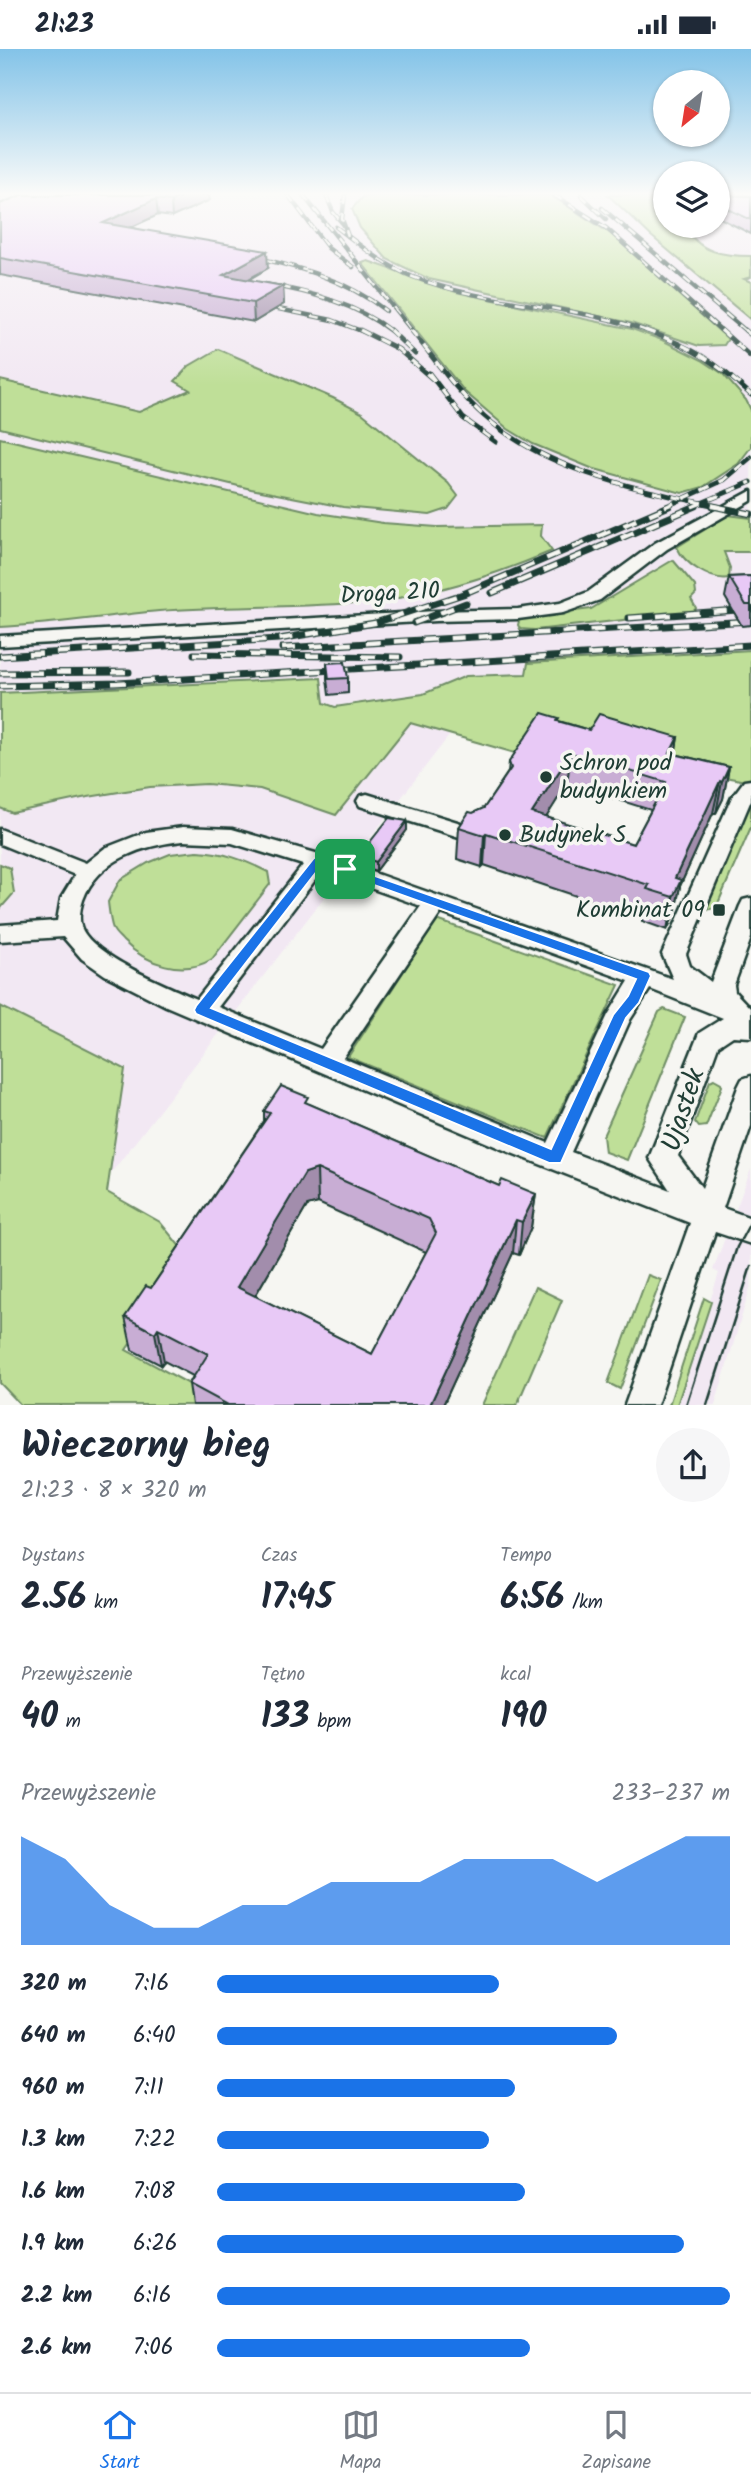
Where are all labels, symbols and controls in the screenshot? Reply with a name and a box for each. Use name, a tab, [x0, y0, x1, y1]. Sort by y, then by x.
text: 21:23	[35, 4, 94, 46]
north arrow	[653, 70, 730, 147]
map controls	[653, 70, 730, 238]
button: layers	[653, 161, 730, 238]
street label: Droga 210	[339, 572, 441, 616]
place label: Schron pod budynkiem	[560, 744, 673, 811]
marker: Schron pod budynkiem	[538, 769, 554, 785]
place label: Budynek S	[519, 816, 627, 855]
marker: Budynek S	[497, 827, 513, 843]
pin	[315, 839, 375, 899]
icon: arrive	[326, 850, 364, 888]
place label: Kombinat 09	[576, 891, 705, 930]
marker: Kombinat 09	[711, 902, 727, 918]
street label: Ujastek	[649, 1062, 719, 1158]
text: Wieczorny bieg	[21, 1417, 271, 1477]
button: share	[656, 1428, 730, 1502]
text: 21:23 · 8 × 320 m	[21, 1473, 207, 1509]
text: Dystans	[21, 1541, 85, 1571]
text: Czas	[261, 1541, 297, 1571]
text: Tempo	[500, 1541, 552, 1571]
text: 2.56	[21, 1571, 86, 1627]
text: 17:45	[261, 1571, 333, 1627]
text: 6:56	[500, 1571, 565, 1627]
text: km	[86, 1588, 118, 1618]
text: /km	[565, 1588, 603, 1618]
text: Przewyższenie	[21, 1660, 133, 1690]
text: Tętno	[261, 1660, 305, 1690]
text: kcal	[500, 1660, 531, 1690]
text: 40	[21, 1690, 58, 1746]
text: 133	[261, 1690, 310, 1746]
text: 190	[500, 1690, 547, 1746]
text: m	[58, 1707, 81, 1737]
text: bpm	[310, 1707, 351, 1737]
text: Przewyższenie	[21, 1776, 156, 1812]
text: 233–237 m	[612, 1776, 730, 1812]
text: 320 m	[21, 1966, 86, 2002]
text: 7:16	[133, 1966, 169, 2002]
text: 640 m	[21, 2018, 86, 2054]
text: 6:40	[133, 2018, 176, 2054]
text: 960 m	[21, 2070, 85, 2106]
text: 7:11	[133, 2070, 164, 2106]
text: 1.3 km	[21, 2122, 85, 2158]
text: 7:22	[133, 2122, 176, 2158]
text: 1.6 km	[21, 2174, 85, 2210]
text: 7:08	[133, 2174, 175, 2210]
text: 1.9 km	[21, 2226, 84, 2262]
text: 6:26	[133, 2226, 178, 2262]
text: 2.2 km	[21, 2278, 92, 2314]
text: 6:16	[133, 2278, 171, 2314]
text: 2.6 km	[21, 2330, 91, 2366]
text: 7:06	[133, 2330, 174, 2366]
tab: Start	[100, 2406, 140, 2478]
tab: Mapa	[340, 2406, 381, 2478]
tab: Zapisane	[581, 2406, 651, 2478]

